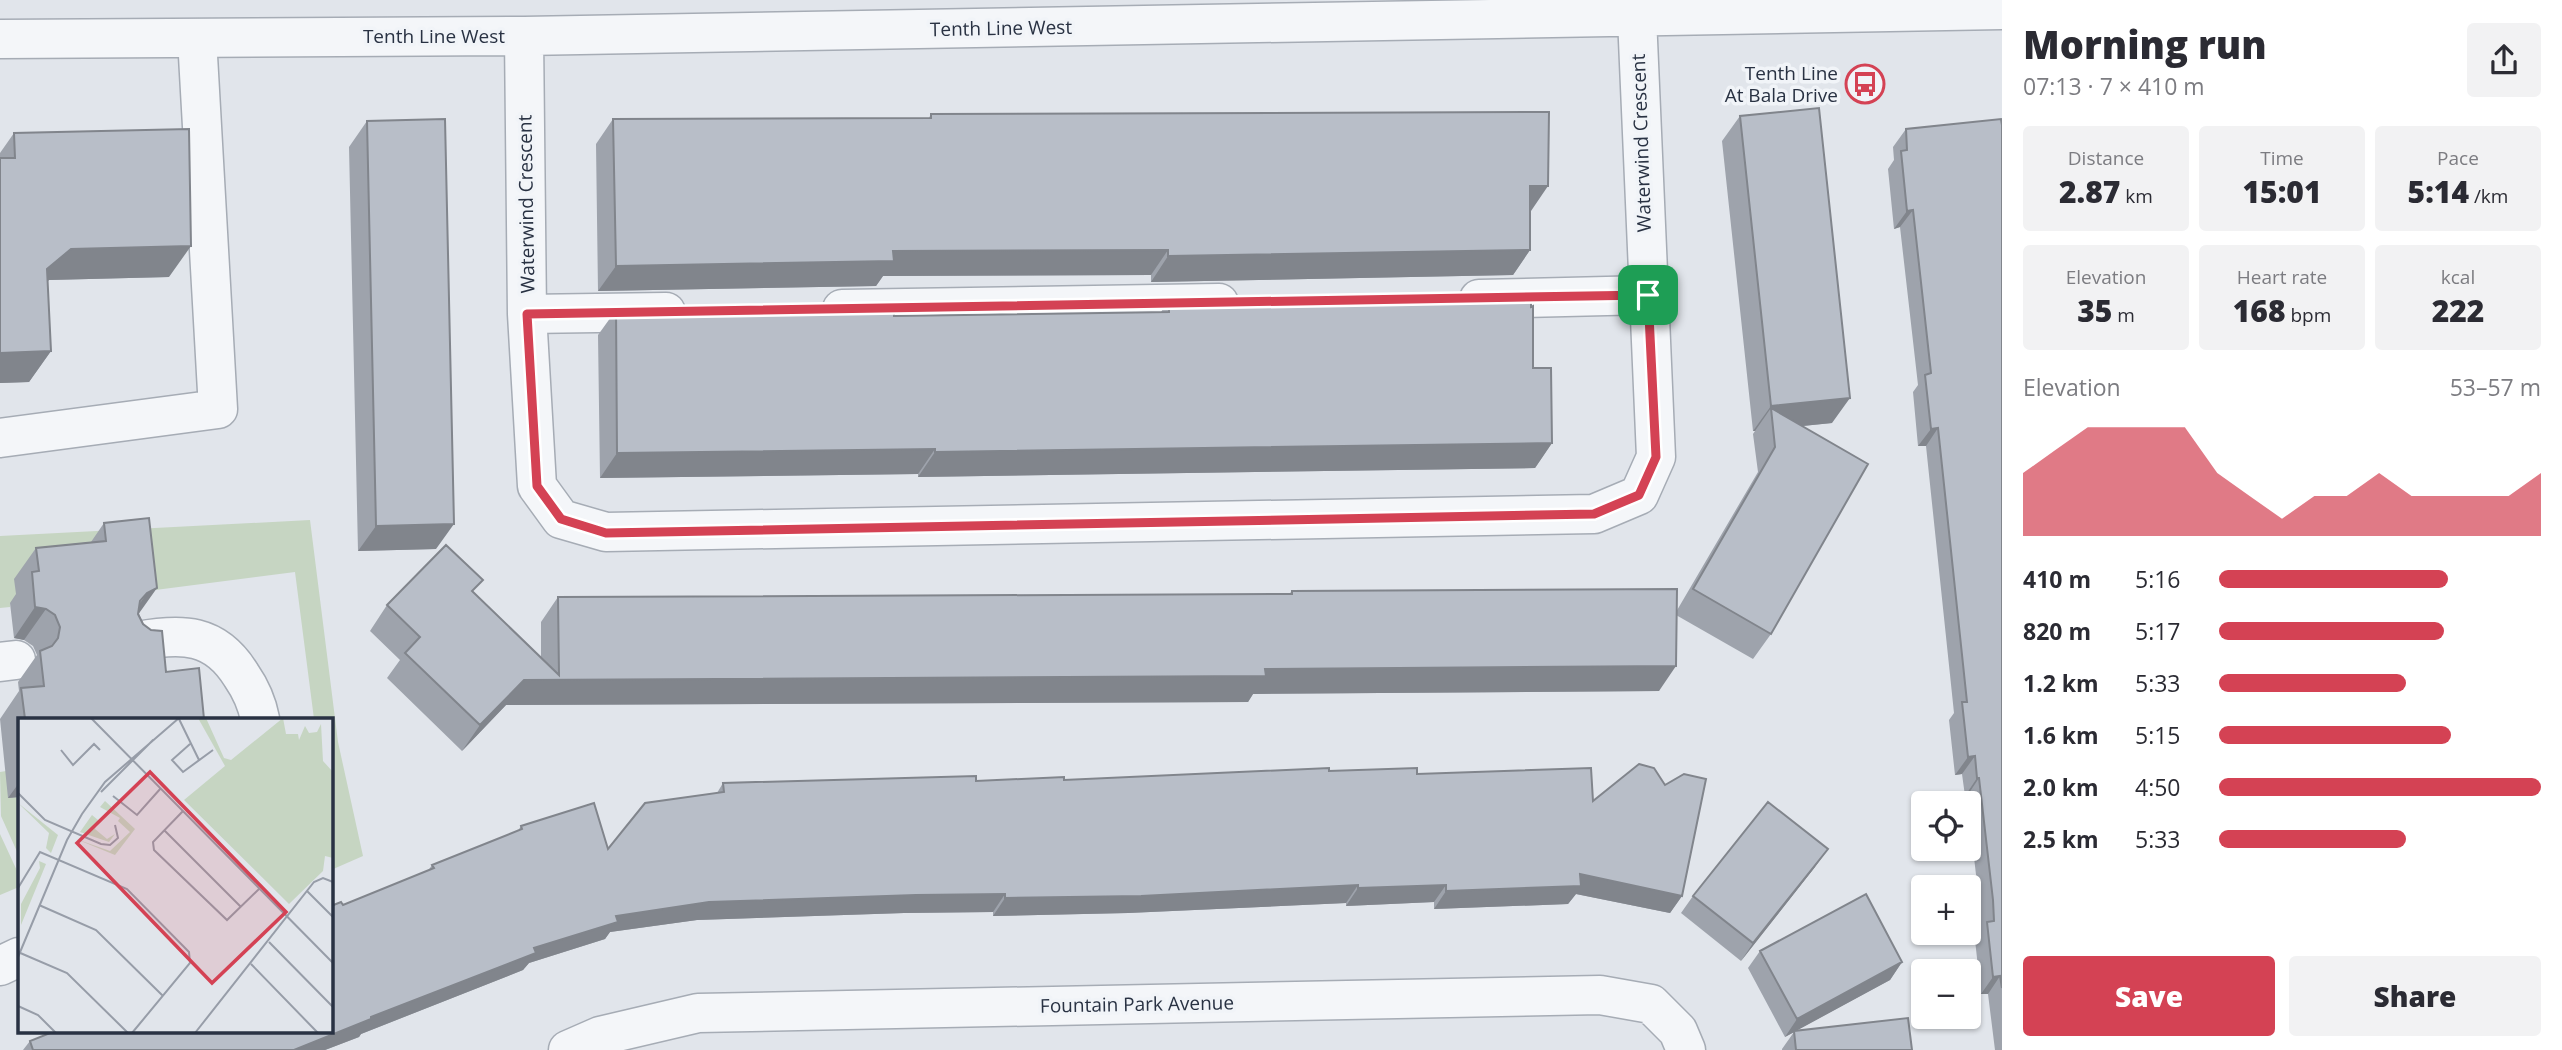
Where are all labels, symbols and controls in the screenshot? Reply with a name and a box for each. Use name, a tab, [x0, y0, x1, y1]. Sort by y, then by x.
street label: Tenth Line West	[930, 14, 1073, 42]
text: Morning run	[2023, 18, 2267, 70]
street label: Tenth Line West	[363, 23, 505, 49]
button: share	[2467, 23, 2541, 97]
street label: Waterwind Crescent	[1625, 53, 1657, 233]
place label: Tenth Line At Bala Drive	[1725, 60, 1838, 108]
bus stop icon: Tenth Line At Bala Drive	[1844, 63, 1886, 105]
text: 07:13 · 7 × 410 m	[2023, 70, 2205, 102]
street label: Waterwind Crescent	[511, 114, 541, 294]
text: Distance	[2068, 145, 2144, 171]
text: Time	[2260, 145, 2304, 171]
text: Pace	[2437, 145, 2479, 171]
text: 2.87	[2059, 171, 2120, 212]
text: 15:01	[2243, 171, 2321, 212]
text: 5:14	[2408, 171, 2469, 212]
text: km	[2120, 183, 2153, 209]
text: /km	[2469, 183, 2508, 209]
text: Elevation	[2066, 264, 2146, 290]
text: Heart rate	[2237, 264, 2327, 290]
text: kcal	[2441, 264, 2475, 290]
pin	[1618, 265, 1678, 325]
icon: arrive	[1629, 276, 1667, 314]
text: 35	[2077, 290, 2112, 331]
text: 168	[2233, 290, 2285, 331]
text: 222	[2432, 290, 2484, 331]
text: m	[2112, 302, 2135, 328]
text: bpm	[2285, 302, 2331, 328]
text: Elevation	[2023, 371, 2121, 403]
text: 53–57 m	[2450, 371, 2541, 403]
text: 410 m	[2023, 563, 2091, 595]
text: 5:16	[2135, 563, 2181, 595]
text: 820 m	[2023, 615, 2091, 647]
text: 5:17	[2135, 615, 2181, 647]
text: 1.2 km	[2023, 667, 2099, 699]
text: 5:33	[2135, 667, 2181, 699]
inset map	[18, 718, 332, 1032]
text: 1.6 km	[2023, 719, 2099, 751]
text: 5:15	[2135, 719, 2181, 751]
text: 2.0 km	[2023, 771, 2099, 803]
text: 4:50	[2135, 771, 2181, 803]
map controls	[1911, 791, 1981, 1029]
button: locate	[1911, 791, 1981, 861]
text: 2.5 km	[2023, 823, 2099, 855]
text: 5:33	[2135, 823, 2181, 855]
button: +	[1911, 875, 1981, 945]
button: Save	[2023, 956, 2275, 1036]
button: Share	[2289, 956, 2541, 1036]
button: −	[1911, 959, 1981, 1029]
street label: Fountain Park Avenue	[1040, 989, 1234, 1019]

